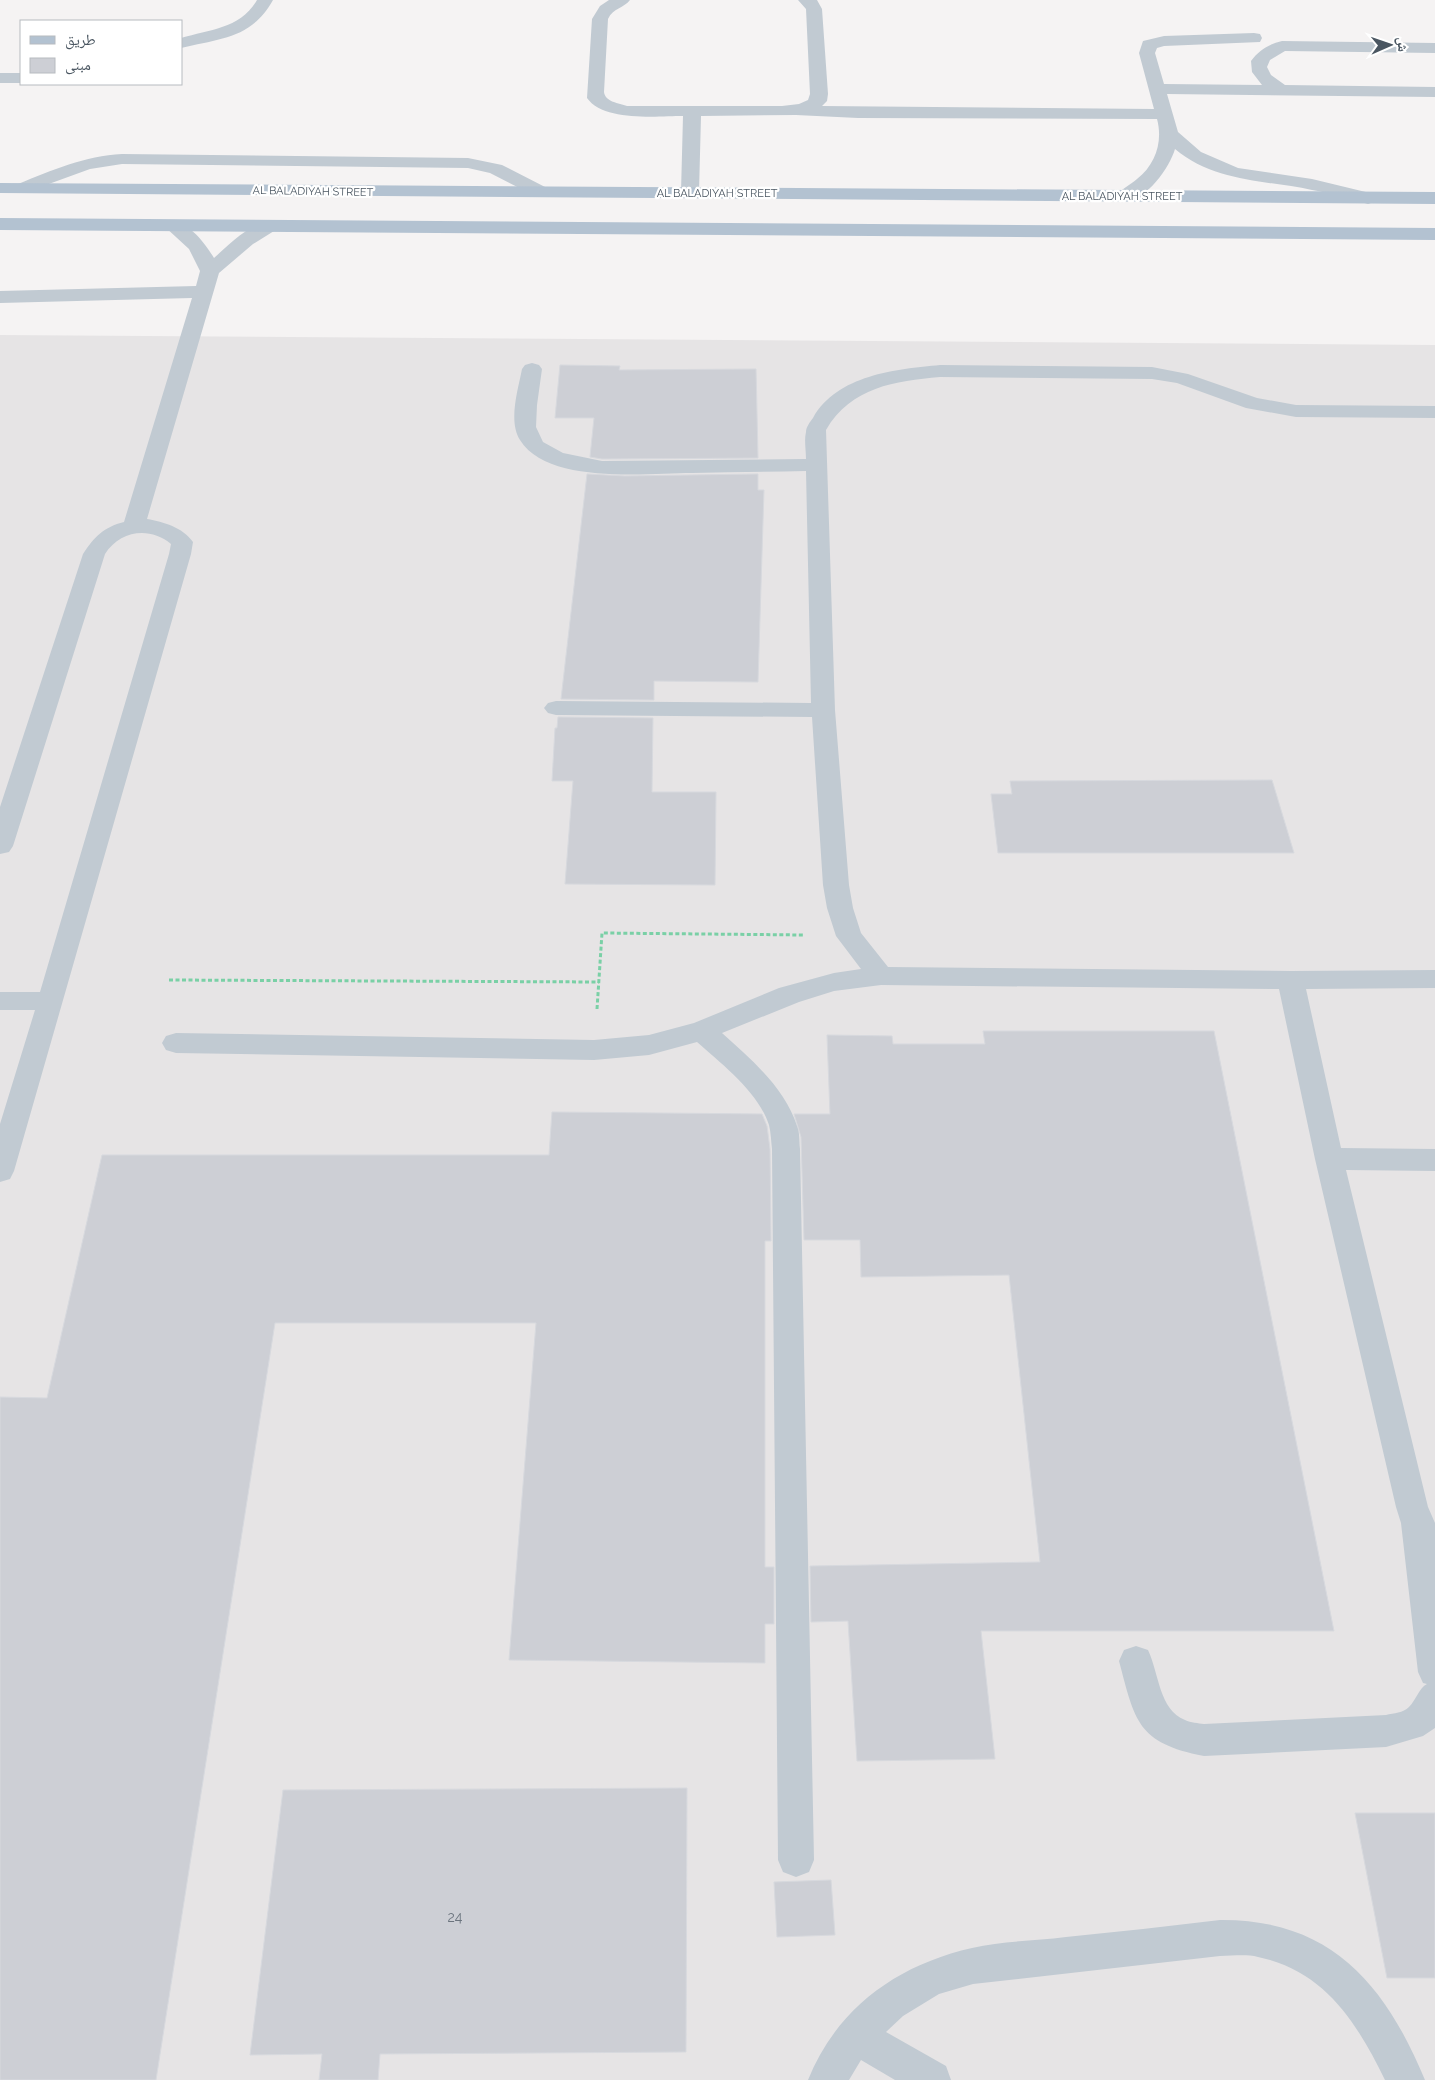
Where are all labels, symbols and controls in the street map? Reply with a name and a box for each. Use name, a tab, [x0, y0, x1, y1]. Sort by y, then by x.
legend	[20, 20, 182, 85]
north arrow	[1365, 20, 1415, 70]
text: طريق	[65, 31, 96, 50]
text: ش	[1394, 37, 1411, 52]
text: مبنى	[65, 56, 91, 75]
street label: AL BALADIYAH STREET	[253, 184, 374, 199]
street label: AL BALADIYAH STREET	[657, 187, 778, 200]
street label: AL BALADIYAH STREET	[1062, 190, 1183, 203]
house number: 24	[448, 1909, 463, 1925]

